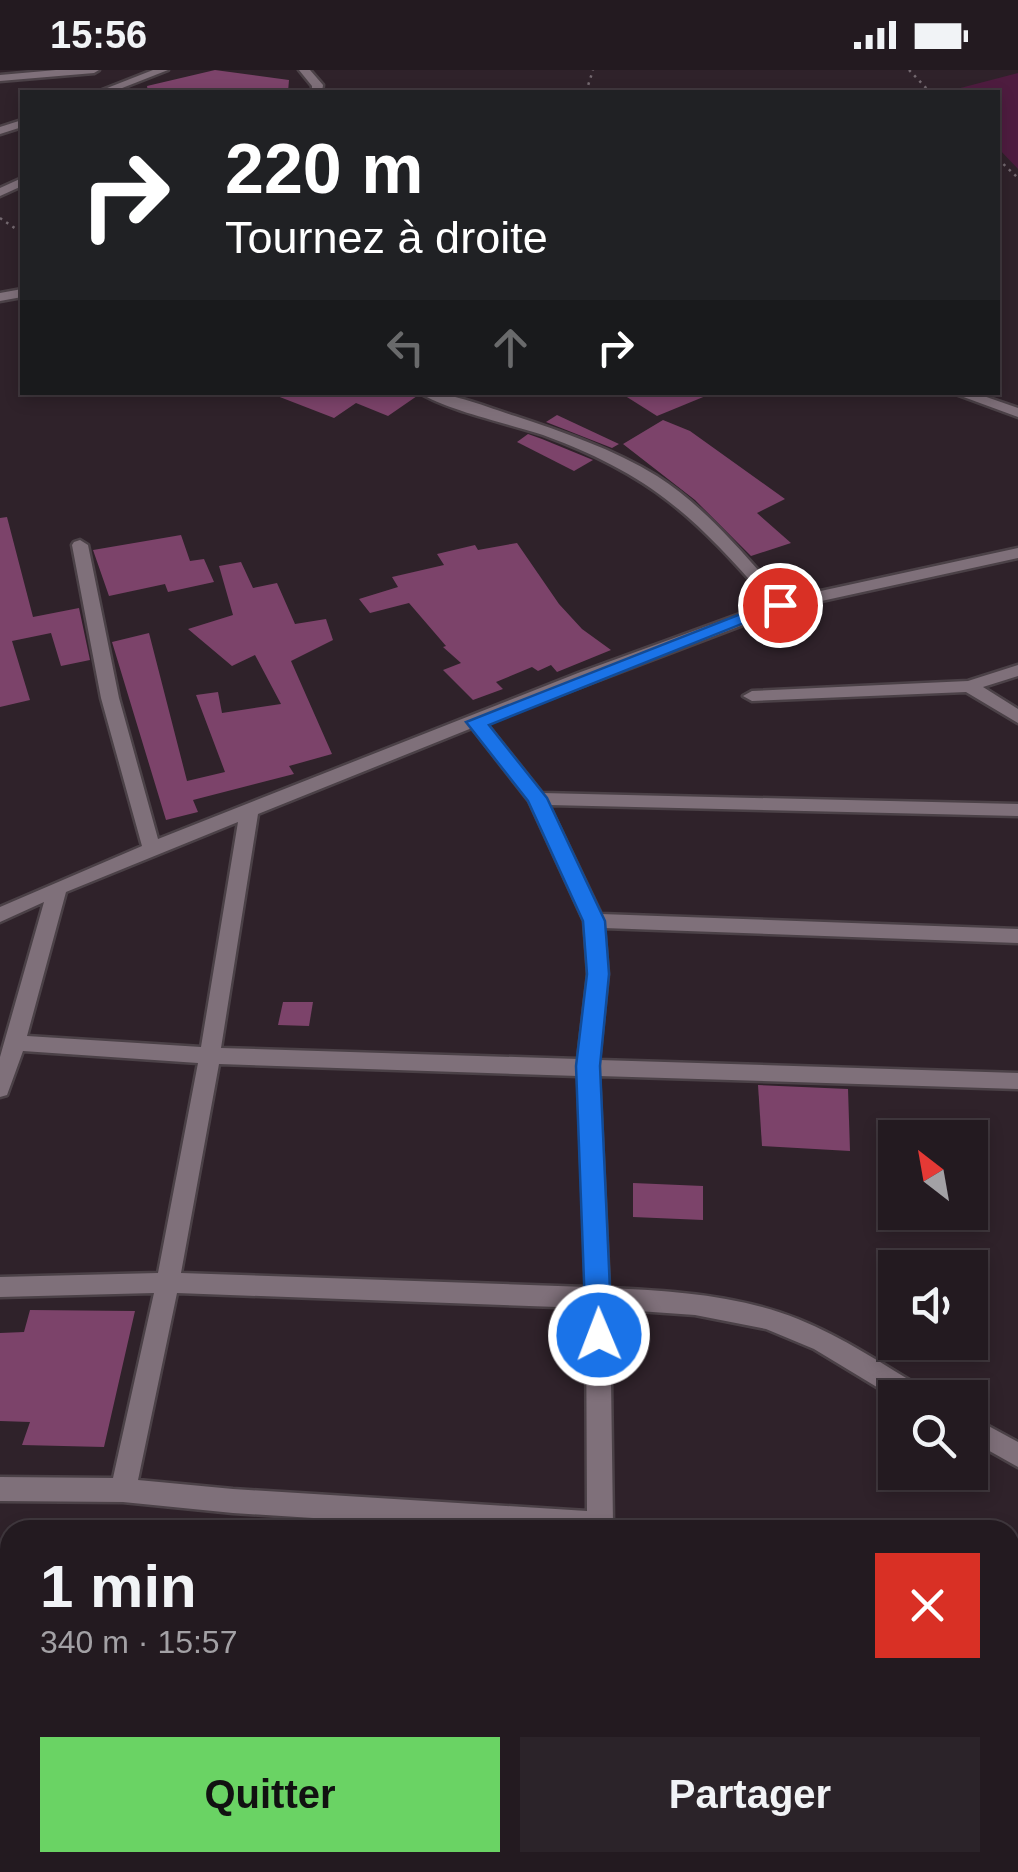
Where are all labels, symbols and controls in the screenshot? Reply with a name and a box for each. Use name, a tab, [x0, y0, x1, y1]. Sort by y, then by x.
text: 15:56	[50, 14, 147, 56]
icon: right	[60, 130, 190, 260]
text: 220 m	[225, 130, 423, 208]
text: Tournez à droite	[225, 212, 548, 263]
icon: left	[378, 320, 433, 375]
icon: ahead	[483, 320, 538, 375]
icon: right	[588, 320, 643, 375]
pin	[738, 563, 823, 648]
icon: arrive	[753, 578, 808, 633]
north arrow	[878, 1120, 988, 1230]
map controls	[878, 1120, 988, 1490]
button: sound	[878, 1250, 988, 1360]
position arrow	[547, 1283, 651, 1387]
button: search	[878, 1380, 988, 1490]
text: 1 min	[40, 1553, 197, 1620]
button: close	[875, 1553, 980, 1658]
text: 340 m · 15:57	[40, 1624, 237, 1660]
button: Quitter	[40, 1737, 500, 1852]
button: Partager	[520, 1737, 980, 1852]

